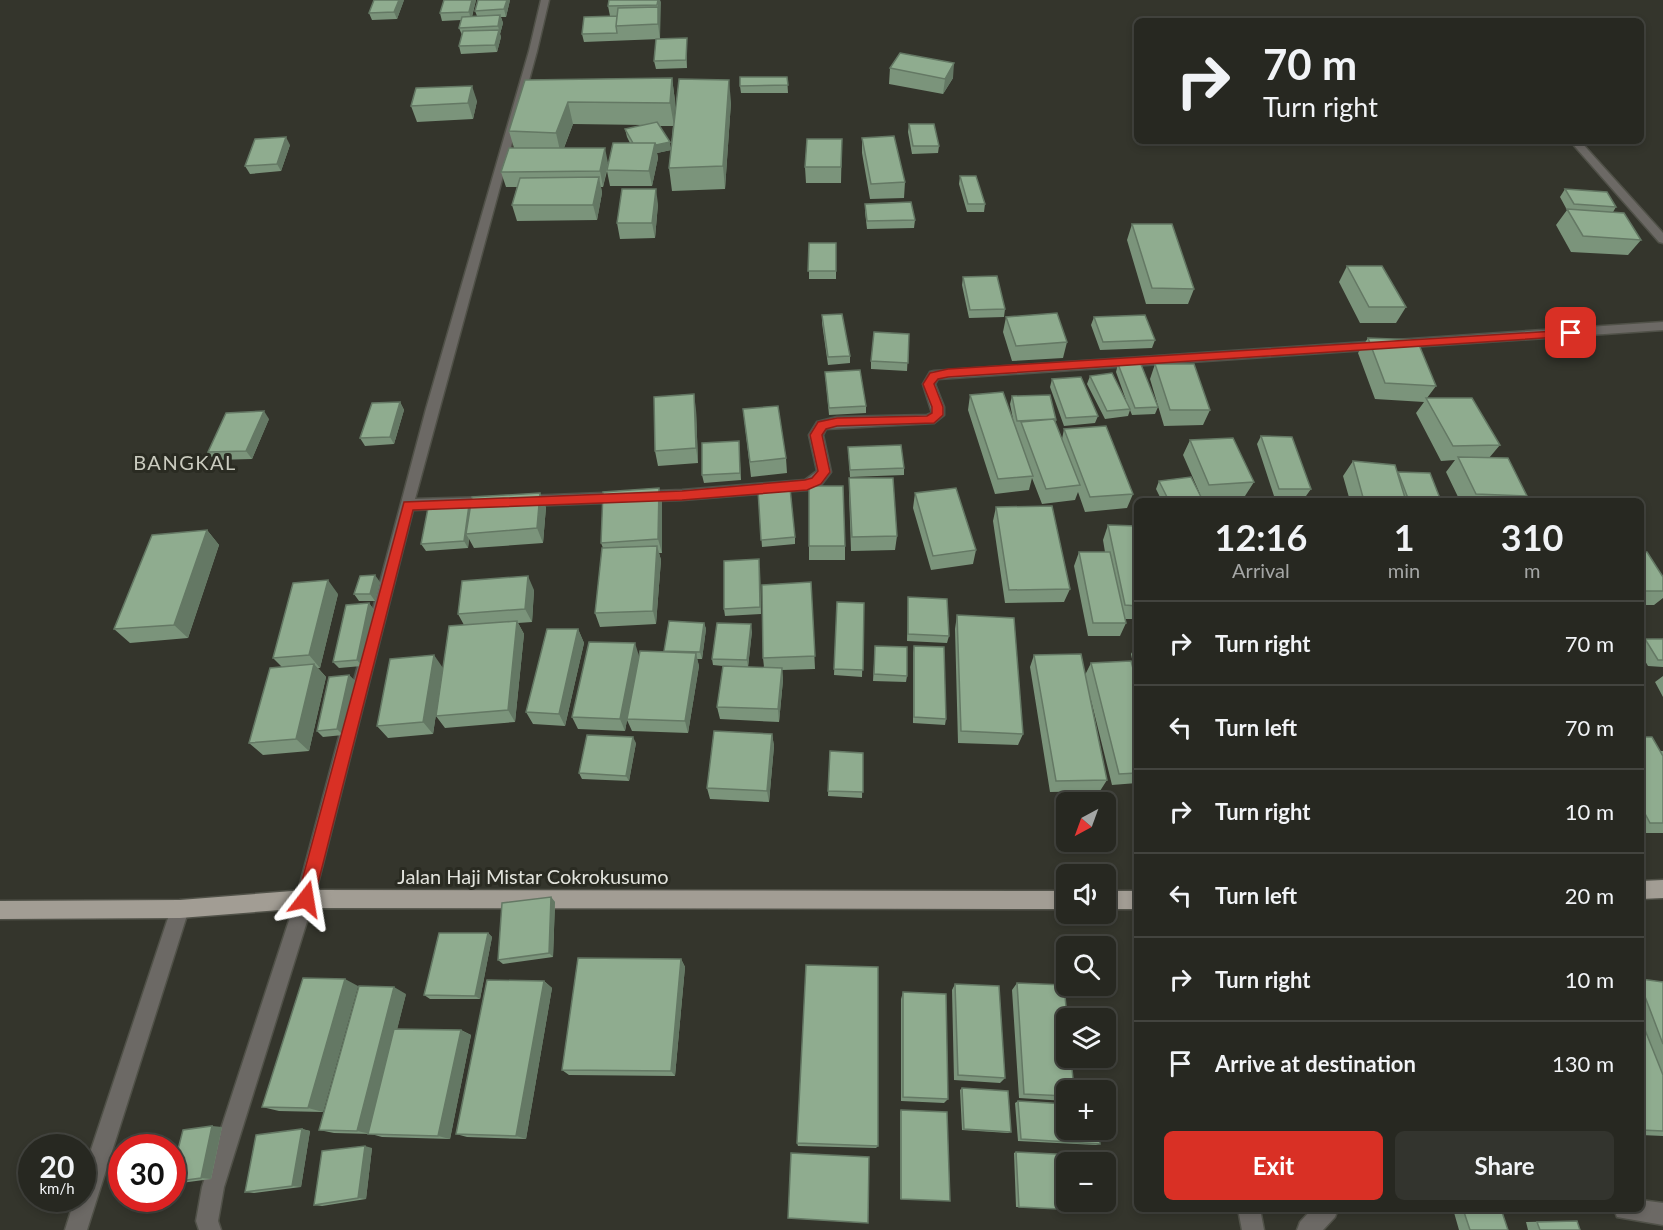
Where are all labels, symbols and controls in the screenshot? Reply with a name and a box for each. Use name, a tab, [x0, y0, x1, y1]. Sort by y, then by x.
text: 70 m	[1263, 39, 1357, 89]
icon: right	[1164, 42, 1242, 120]
text: Turn right	[1263, 90, 1378, 123]
pin	[1545, 307, 1596, 358]
icon: arrive	[1554, 316, 1587, 349]
district label: BANGKAL	[133, 450, 237, 474]
text: 12:16	[1215, 515, 1307, 559]
text: 1	[1394, 515, 1415, 559]
text: 310	[1501, 515, 1563, 559]
text: Arrival	[1232, 558, 1290, 582]
text: min	[1388, 558, 1420, 582]
text: m	[1524, 558, 1540, 582]
icon: right	[1164, 627, 1197, 660]
text: Turn right	[1215, 630, 1310, 657]
text: 70 m	[1565, 630, 1614, 657]
icon: left	[1164, 711, 1197, 744]
text: Turn left	[1215, 714, 1297, 741]
text: 70 m	[1565, 714, 1614, 741]
north arrow	[1056, 792, 1116, 852]
map controls	[1056, 792, 1116, 1212]
icon: right	[1164, 795, 1197, 828]
text: Turn right	[1215, 798, 1310, 825]
text: 10 m	[1565, 798, 1614, 825]
street label: Jalan Haji Mistar Cokrokusumo	[397, 864, 669, 888]
button: sound	[1056, 864, 1116, 924]
position arrow	[274, 867, 338, 931]
icon: left	[1164, 879, 1197, 912]
text: Turn left	[1215, 882, 1297, 909]
text: 20 m	[1565, 882, 1614, 909]
button: search	[1056, 936, 1116, 996]
icon: right	[1164, 963, 1197, 996]
text: Turn right	[1215, 966, 1310, 993]
text: 10 m	[1565, 966, 1614, 993]
button: layers	[1056, 1008, 1116, 1068]
icon: arrive	[1164, 1047, 1197, 1080]
text: Arrive at destination	[1215, 1050, 1416, 1077]
text: 130 m	[1552, 1050, 1614, 1077]
button: +	[1056, 1080, 1116, 1140]
button: Exit	[1164, 1131, 1383, 1200]
button: Share	[1395, 1131, 1614, 1200]
speed limit sign: 30	[108, 1134, 186, 1212]
text: 20	[40, 1148, 74, 1184]
button: −	[1056, 1152, 1116, 1212]
text: km/h	[39, 1179, 75, 1197]

